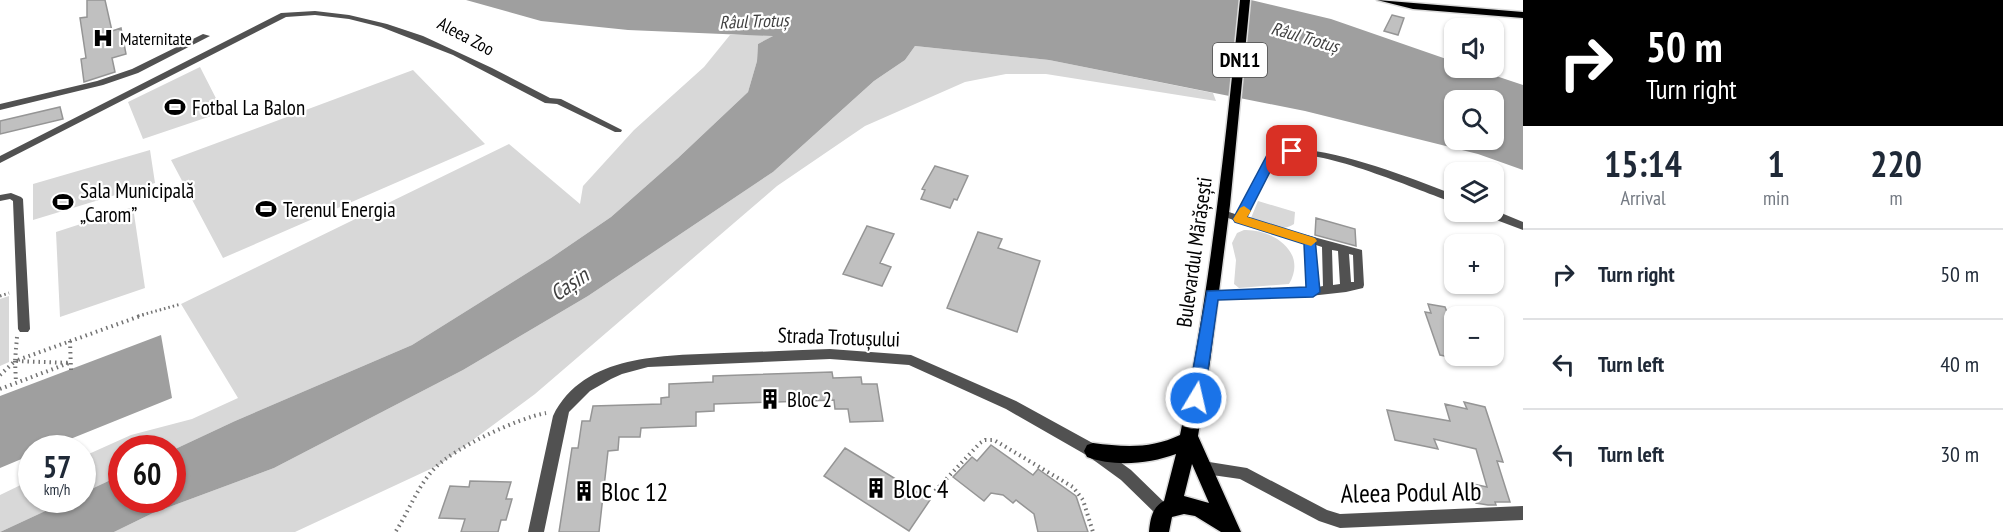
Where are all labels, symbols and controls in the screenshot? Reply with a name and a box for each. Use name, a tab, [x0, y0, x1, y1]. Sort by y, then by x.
water label: Râul Trotuș	[719, 8, 791, 34]
street label: Aleea Zoo	[434, 12, 498, 61]
water label: Râul Trotuș	[1269, 16, 1343, 58]
map controls	[1444, 18, 1504, 366]
button: sound	[1444, 18, 1504, 78]
text: 50 m	[1646, 19, 1723, 74]
icon: right	[1547, 24, 1625, 102]
hospital icon: Maternitate	[91, 26, 115, 50]
place label: Maternitate	[120, 27, 192, 50]
road number: DN11	[1213, 43, 1267, 77]
text: Turn right	[1646, 72, 1737, 106]
button: search	[1444, 90, 1504, 150]
place label: Fotbal La Balon	[192, 94, 305, 121]
sports icon: Fotbal La Balon	[163, 95, 187, 119]
pin	[1266, 125, 1317, 176]
icon: arrive	[1275, 134, 1308, 167]
text: 15:14	[1604, 140, 1682, 187]
text: 1	[1767, 140, 1785, 187]
text: 220	[1870, 140, 1922, 187]
button: layers	[1444, 162, 1504, 222]
street label: Bulevardul Mărășești	[1170, 175, 1218, 329]
place label: Sala Municipală „Carom”	[80, 177, 194, 228]
text: Arrival	[1620, 185, 1666, 211]
text: min	[1763, 185, 1789, 211]
text: m	[1890, 185, 1903, 211]
sports icon: Sala Municipală „Carom”	[51, 190, 75, 214]
place label: Terenul Energia	[283, 196, 396, 223]
sports icon: Terenul Energia	[254, 197, 278, 221]
button: +	[1444, 234, 1504, 294]
icon: right	[1547, 258, 1580, 291]
water label: Cașin	[544, 260, 595, 307]
text: Turn right	[1598, 260, 1675, 288]
text: 50 m	[1940, 260, 1979, 288]
button: −	[1444, 306, 1504, 366]
street label: Strada Trotușului	[777, 321, 901, 353]
icon: left	[1547, 348, 1580, 381]
text: Turn left	[1598, 350, 1664, 378]
text: 40 m	[1940, 350, 1979, 378]
position arrow	[1164, 366, 1228, 430]
place label: Bloc 2	[787, 386, 832, 413]
building icon: Bloc 2	[758, 387, 782, 411]
speed limit sign: 60	[108, 435, 186, 513]
icon: left	[1547, 438, 1580, 471]
text: Turn left	[1598, 440, 1664, 468]
text: 30 m	[1940, 440, 1979, 468]
text: 57	[43, 447, 71, 486]
place label: Bloc 4	[893, 472, 949, 505]
street label: Aleea Podul Alb	[1340, 474, 1482, 510]
place label: Bloc 12	[601, 475, 668, 508]
building icon: Bloc 4	[864, 476, 888, 500]
building icon: Bloc 12	[572, 479, 596, 503]
text: km/h	[44, 480, 70, 499]

